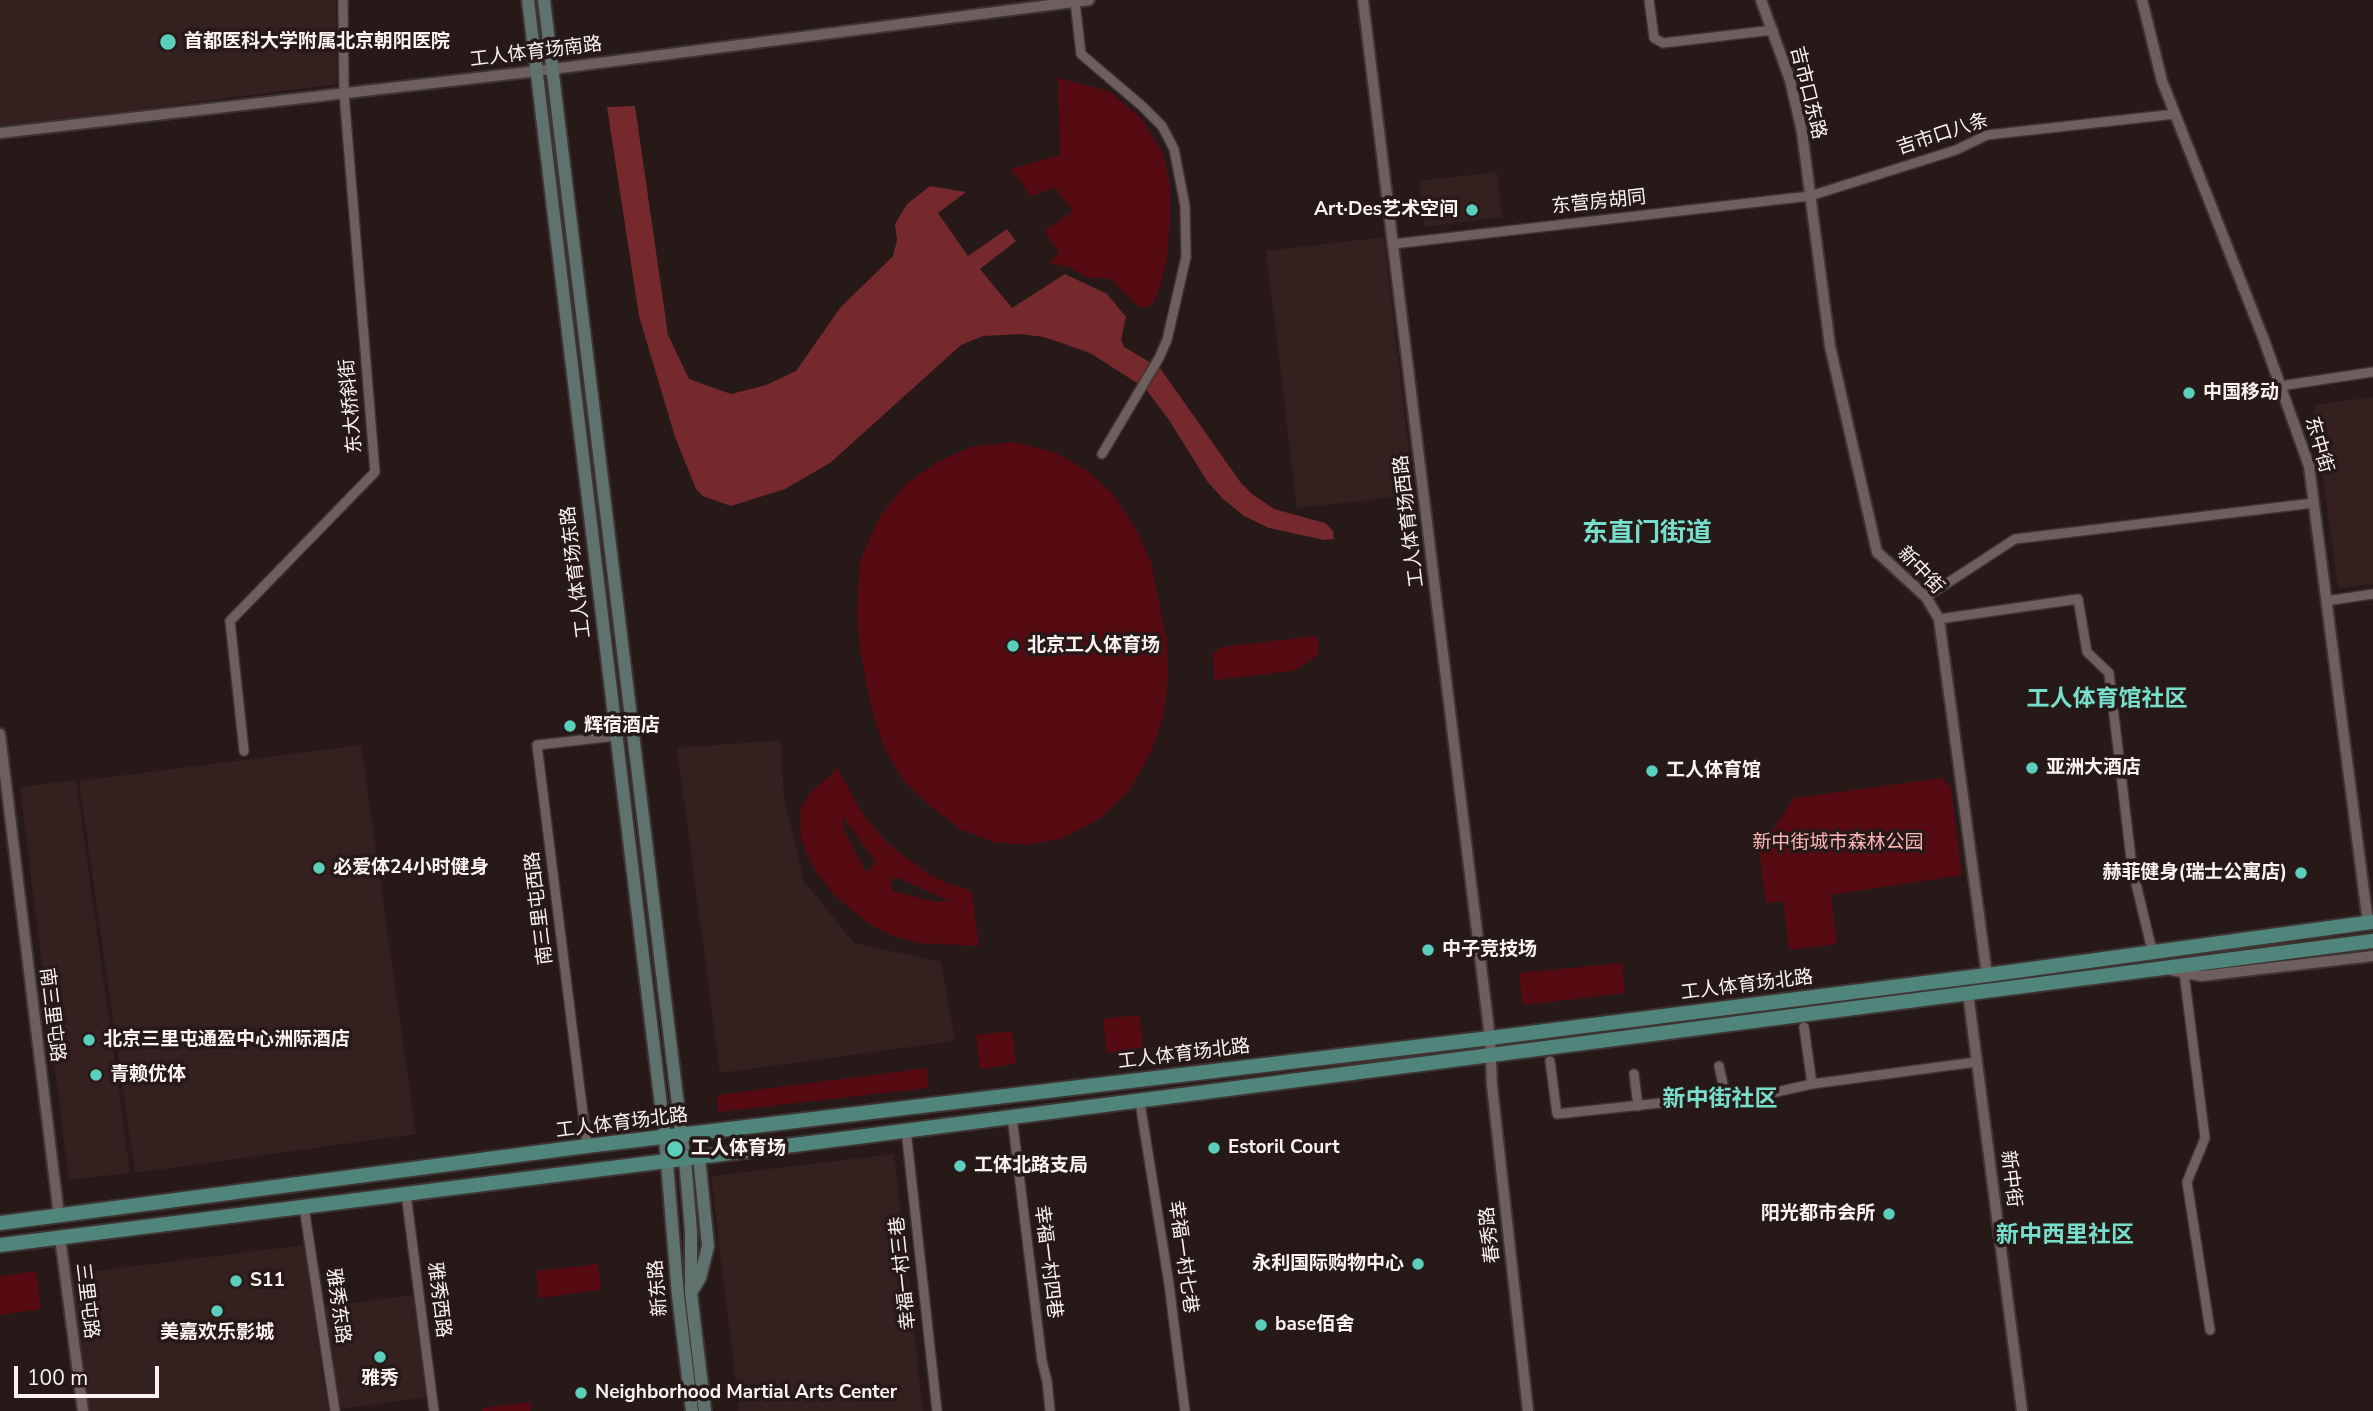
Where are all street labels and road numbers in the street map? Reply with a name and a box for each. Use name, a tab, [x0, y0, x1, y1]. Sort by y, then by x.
street label: 工人体育场南路	[469, 34, 603, 72]
street label: 吉市口东路	[1784, 44, 1830, 142]
street label: 吉市口八条	[1894, 109, 1992, 161]
street label: 东营房胡同	[1551, 187, 1647, 219]
street label: 东大桥斜街	[337, 358, 367, 454]
street label: 东中街	[2299, 414, 2337, 476]
street label: 工人体育场西路	[1391, 454, 1429, 588]
street label: 工人体育场东路	[558, 505, 596, 639]
street label: 新中街	[1892, 543, 1948, 599]
street label: 南三里屯西路	[522, 850, 558, 966]
street label: 南三里屯路	[34, 966, 68, 1064]
street label: 工人体育场北路	[1680, 967, 1814, 1005]
street label: 工人体育场北路	[1117, 1036, 1251, 1074]
street label: 工人体育场北路	[555, 1105, 689, 1143]
street label: 新中街	[1995, 1149, 2025, 1209]
street label: 幸福一村七巷	[1163, 1199, 1201, 1315]
street label: 幸福一村四巷	[1029, 1204, 1065, 1320]
street label: 春秀路	[1477, 1205, 1505, 1265]
street label: 幸福一村三巷	[887, 1215, 921, 1331]
street label: 新东路	[645, 1259, 673, 1317]
street label: 雅秀西路	[422, 1261, 454, 1339]
street label: 三里屯路	[70, 1262, 102, 1340]
street label: 雅秀东路	[320, 1267, 354, 1345]

